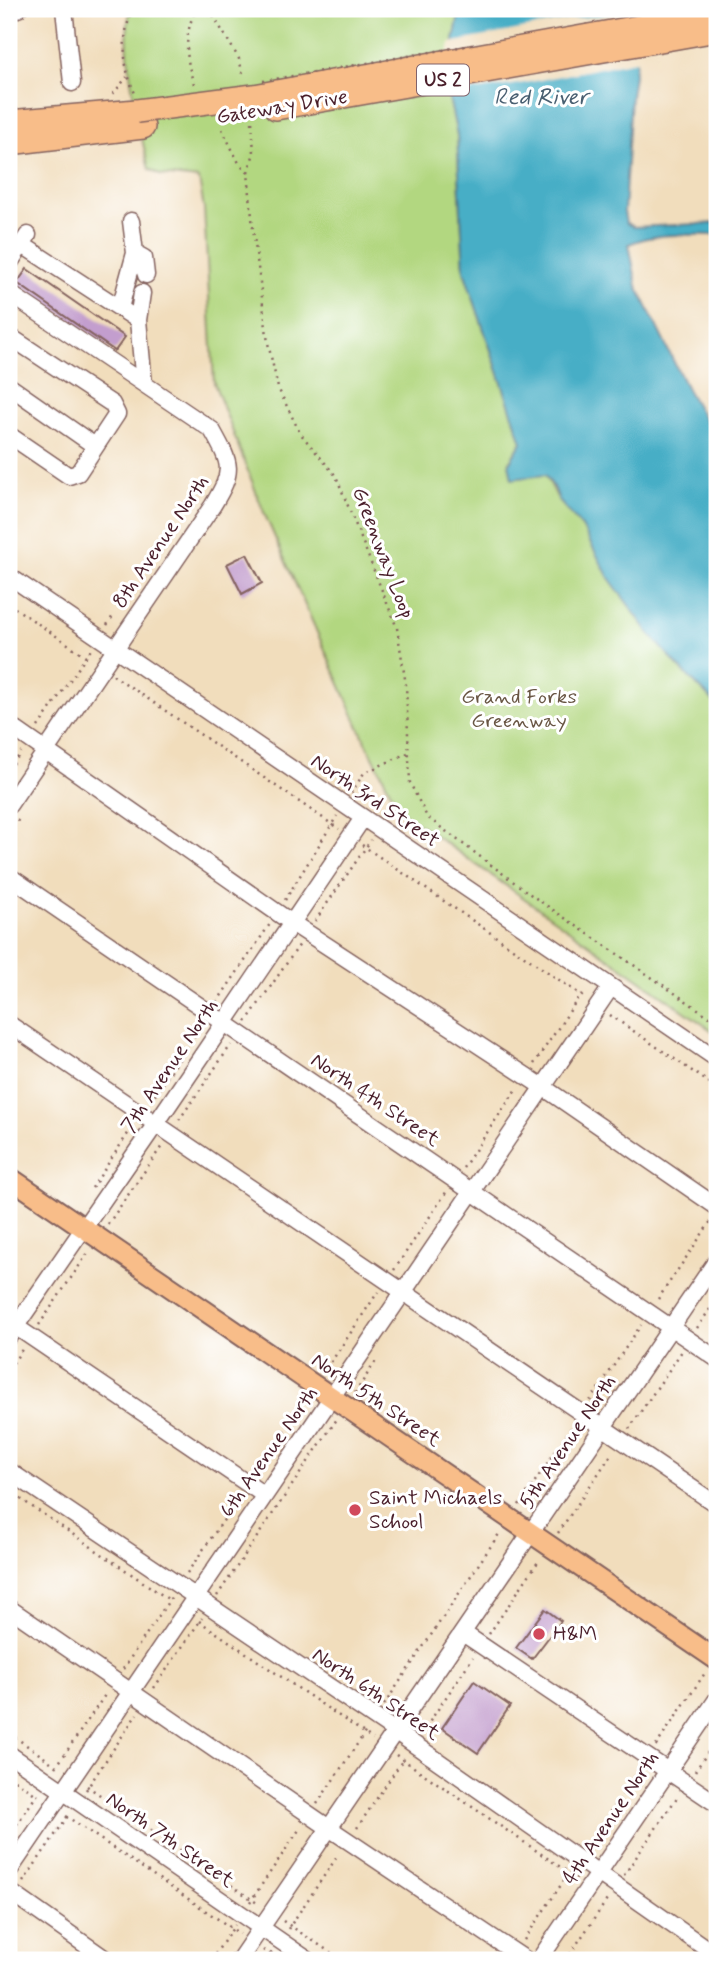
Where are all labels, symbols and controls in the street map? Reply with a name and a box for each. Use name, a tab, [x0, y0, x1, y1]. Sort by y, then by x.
road number: US 2	[417, 64, 469, 96]
street label: Gateway Drive	[214, 83, 350, 131]
water label: Red River	[494, 83, 592, 113]
street label: 8th Avenue North	[106, 470, 216, 614]
street label: Greenway Loop	[345, 483, 421, 623]
park label: Grand Forks Greenway	[461, 683, 577, 735]
street label: North 3rd Street	[305, 748, 445, 855]
street label: 7th Avenue North	[115, 994, 225, 1138]
street label: North 4th Street	[305, 1046, 446, 1154]
street label: North 5th Street	[306, 1346, 447, 1454]
street label: 5th Avenue North	[513, 1370, 623, 1514]
street label: 6th Avenue North	[213, 1381, 325, 1523]
place label: Saint Michaels School	[369, 1484, 502, 1536]
marker: Saint Michaels School	[347, 1502, 363, 1518]
place label: H&M	[553, 1620, 597, 1648]
marker: H&M	[531, 1626, 547, 1642]
street label: North 6th Street	[307, 1641, 446, 1748]
street label: 4th Avenue North	[556, 1746, 666, 1890]
street label: North 7th Street	[100, 1785, 240, 1895]

